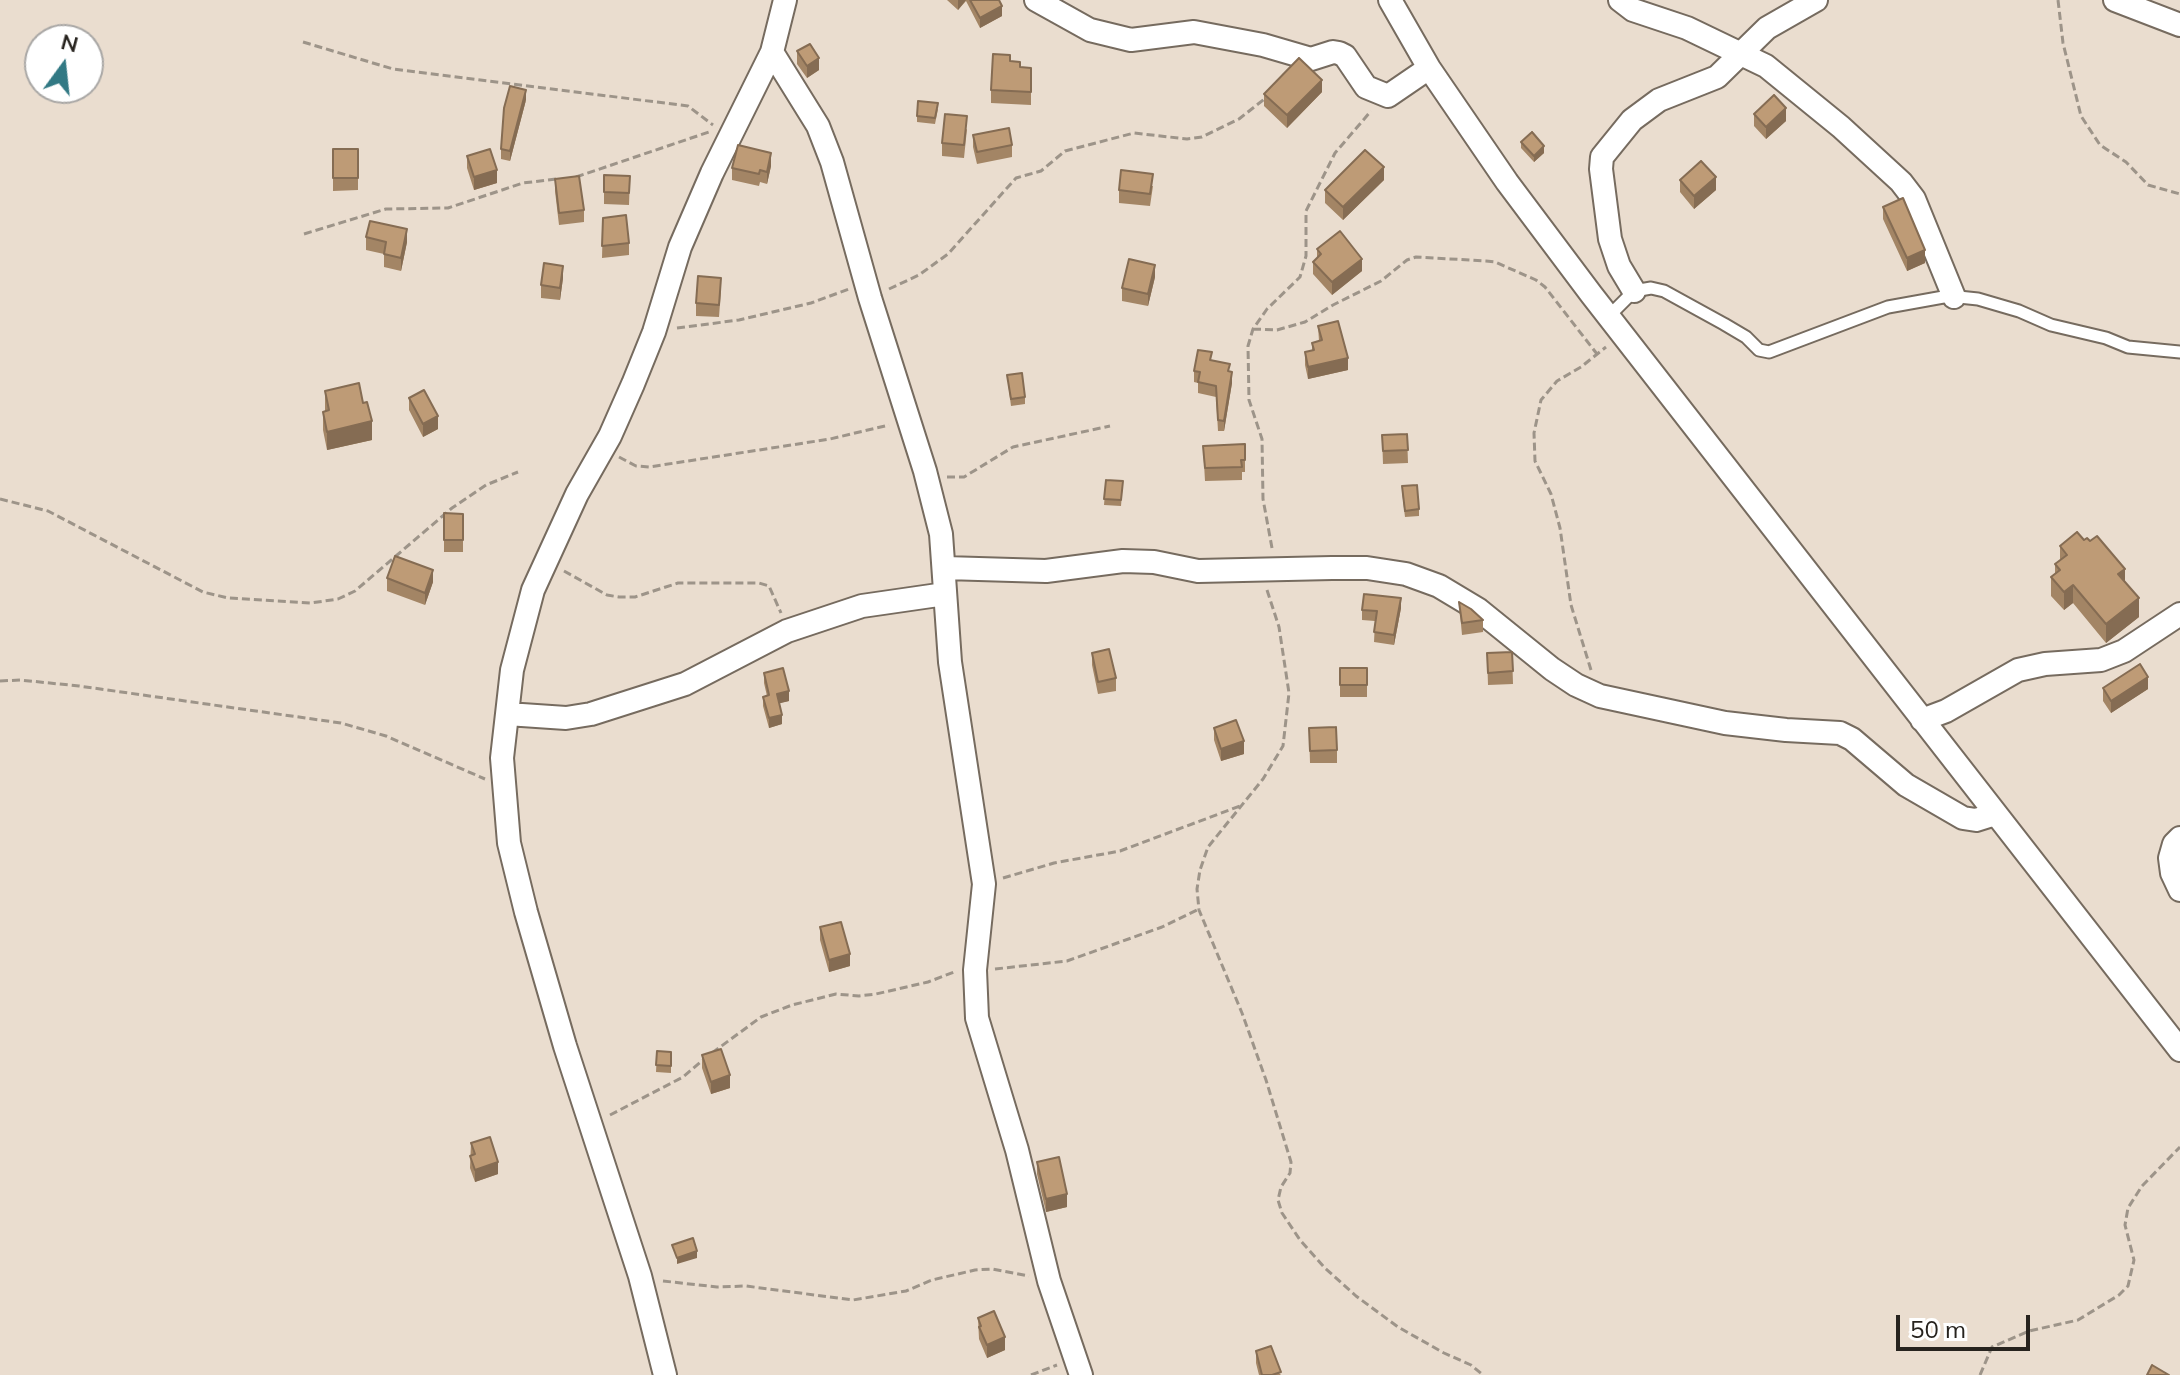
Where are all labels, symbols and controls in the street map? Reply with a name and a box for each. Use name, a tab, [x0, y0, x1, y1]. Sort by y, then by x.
north arrow	[24, 24, 104, 104]
text: N	[58, 27, 81, 58]
scale bar	[1900, 1299, 2034, 1349]
text: 50 m	[1910, 1314, 1966, 1344]

